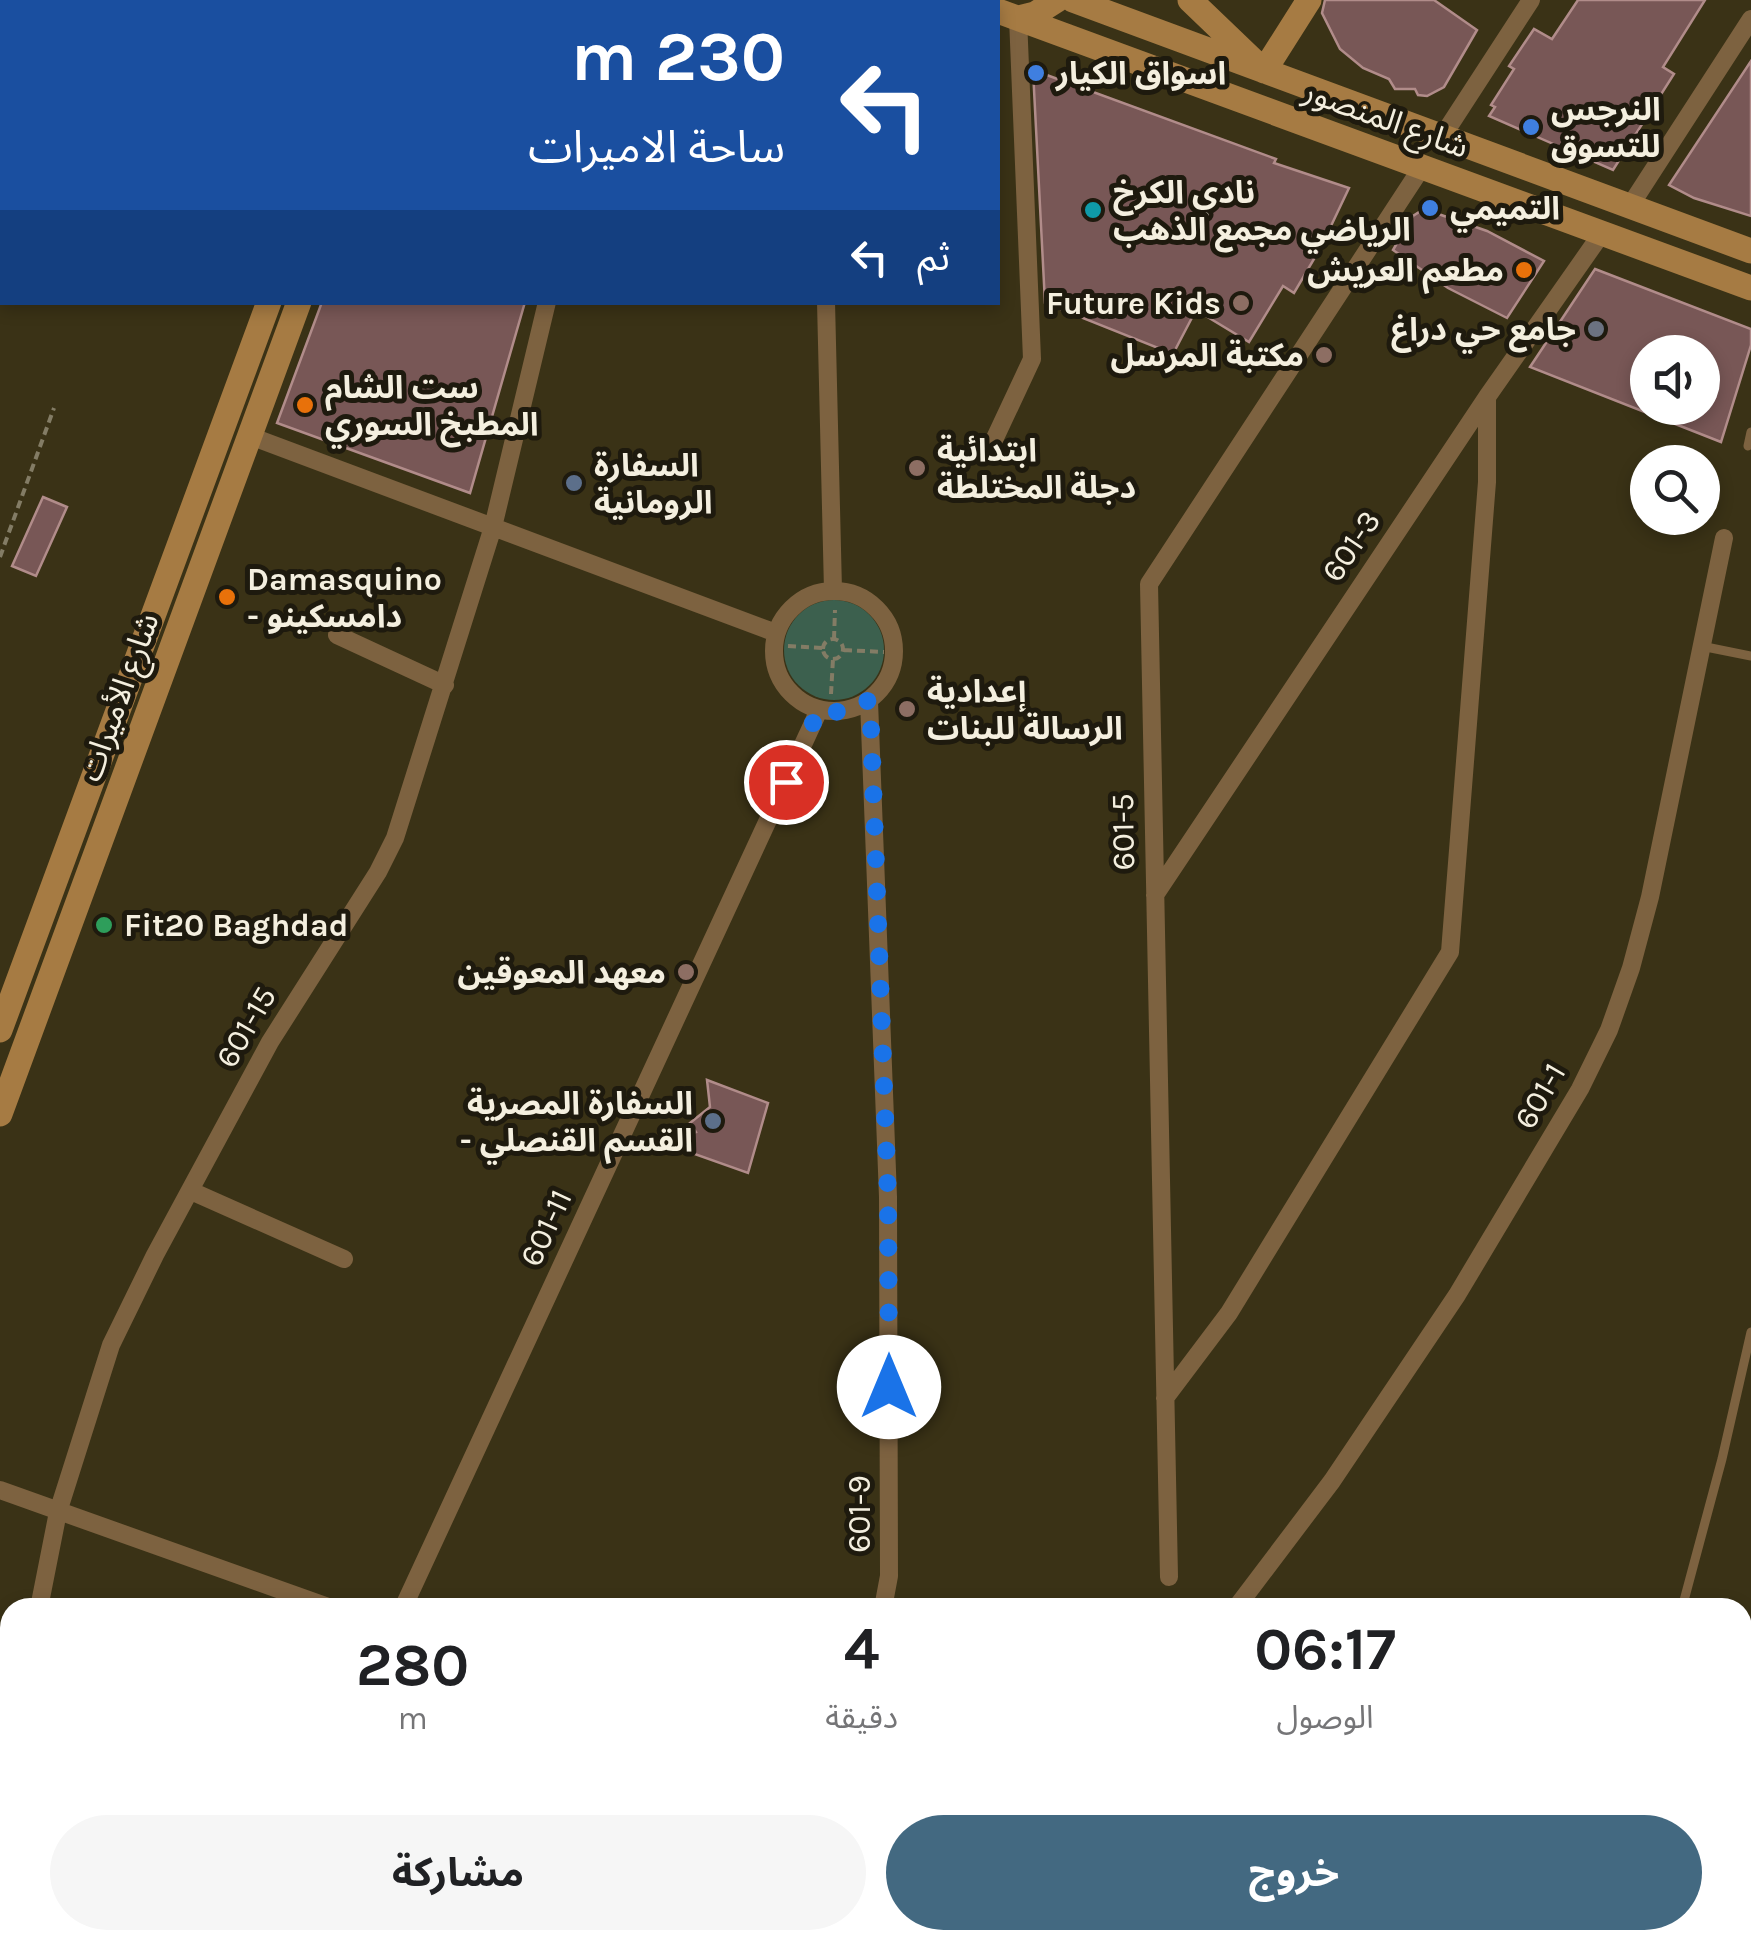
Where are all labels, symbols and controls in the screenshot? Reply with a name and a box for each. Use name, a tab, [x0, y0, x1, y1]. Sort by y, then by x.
text: 230 m	[571, 16, 785, 98]
icon: left	[820, 40, 950, 170]
place label: اسواق الكيار	[1054, 55, 1226, 92]
marker: اسواق الكيار	[1025, 62, 1047, 84]
street label: شارع المنصور	[1296, 72, 1473, 171]
place label: النرجس للتسوق	[1551, 91, 1661, 165]
marker: النرجس للتسوق	[1520, 116, 1542, 138]
text: ساحة الاميرات	[528, 121, 785, 173]
place label: نادي الكرخ الرياضي مجمع الذهب	[1113, 174, 1411, 254]
place label: التميمي	[1450, 190, 1560, 233]
marker: التميمي	[1419, 197, 1441, 219]
marker: نادي الكرخ الرياضي مجمع الذهب	[1082, 199, 1104, 221]
icon: left	[842, 230, 897, 285]
text: ثم	[917, 235, 950, 280]
place label: مطعم العريش	[1307, 252, 1504, 294]
marker: مطعم العريش	[1513, 259, 1535, 281]
place label: Future Kids	[1046, 285, 1221, 322]
marker: Future Kids	[1230, 292, 1252, 314]
place label: جامع حي دراغ	[1391, 311, 1576, 354]
marker: جامع حي دراغ	[1585, 318, 1607, 340]
map controls	[1630, 335, 1720, 535]
button: sound	[1630, 335, 1720, 425]
place label: مكتبة المرسل	[1110, 337, 1304, 374]
marker: مكتبة المرسل	[1313, 344, 1335, 366]
place label: ست الشام المطبخ السوري	[325, 369, 539, 449]
marker: ست الشام المطبخ السوري	[294, 394, 316, 416]
place label: ابتدائية دجلة المختلطة	[937, 432, 1136, 506]
button: search	[1630, 445, 1720, 535]
place label: السفارة الرومانية	[594, 447, 712, 521]
marker: ابتدائية دجلة المختلطة	[906, 457, 928, 479]
marker: السفارة الرومانية	[563, 472, 585, 494]
street label: 601-3	[1314, 503, 1388, 589]
place label: Damasquino - دامسكينو	[247, 561, 442, 635]
marker: Damasquino - دامسكينو	[216, 586, 238, 608]
street label: شارع الأميرات	[71, 608, 171, 788]
place label: إعدادية الرسالة للبنات	[927, 673, 1123, 747]
marker: إعدادية الرسالة للبنات	[896, 698, 918, 720]
pin	[744, 740, 829, 825]
icon: arrive	[759, 755, 814, 810]
street label: 601-5	[1104, 793, 1142, 871]
place label: Fit20 Baghdad	[124, 907, 348, 944]
marker: Fit20 Baghdad	[93, 914, 115, 936]
place label: معهد المعوقين	[457, 954, 666, 991]
marker: معهد المعوقين	[675, 961, 697, 983]
street label: 601-15	[208, 980, 284, 1074]
street label: 601-1	[1507, 1057, 1573, 1135]
place label: السفارة المصرية - القسم القنصلي	[460, 1085, 693, 1165]
marker: السفارة المصرية - القسم القنصلي	[702, 1110, 724, 1132]
street label: 601-11	[512, 1184, 580, 1272]
position arrow	[837, 1335, 941, 1439]
street label: 601-9	[841, 1475, 878, 1553]
text: 4	[844, 1614, 879, 1684]
text: 06:17	[1254, 1614, 1396, 1684]
text: 280	[356, 1630, 469, 1700]
text: دقيقة	[825, 1699, 898, 1736]
text: الوصول	[1276, 1699, 1374, 1736]
text: m	[398, 1700, 428, 1737]
button: مشاركة	[50, 1815, 866, 1930]
button: خروج	[886, 1815, 1702, 1930]

